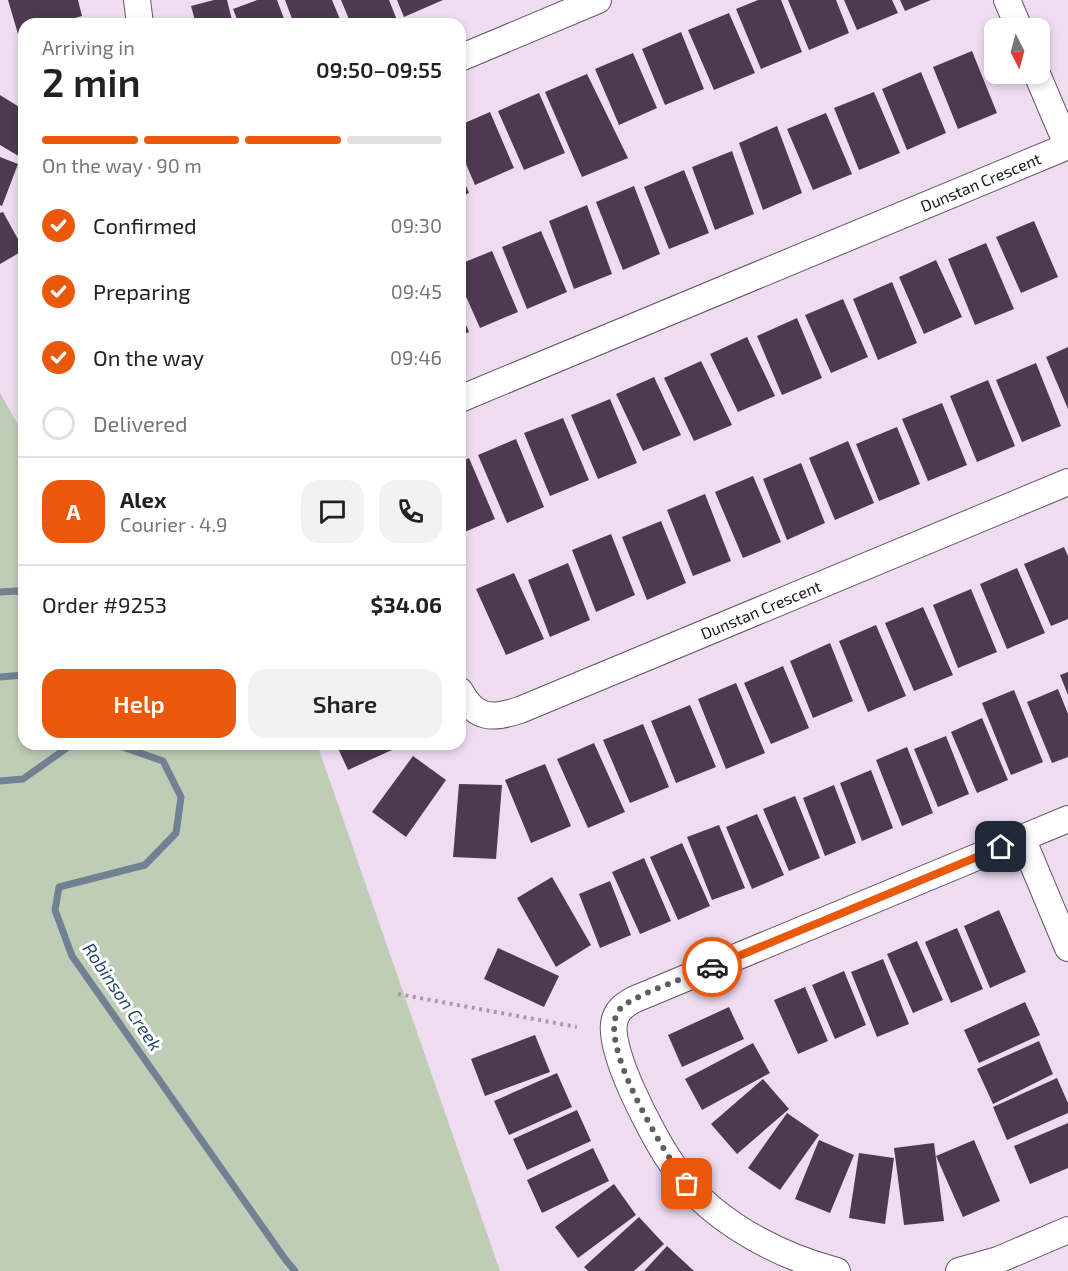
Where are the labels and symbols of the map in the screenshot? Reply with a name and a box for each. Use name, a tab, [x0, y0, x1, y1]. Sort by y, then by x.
north arrow	[984, 18, 1050, 84]
street label: Dunstan Crescent	[917, 148, 1044, 215]
street label: Dunstan Crescent	[698, 576, 824, 643]
pin	[975, 821, 1026, 872]
courier	[682, 937, 742, 997]
water label: Robinson Creek	[79, 938, 167, 1055]
pin	[661, 1158, 712, 1209]

